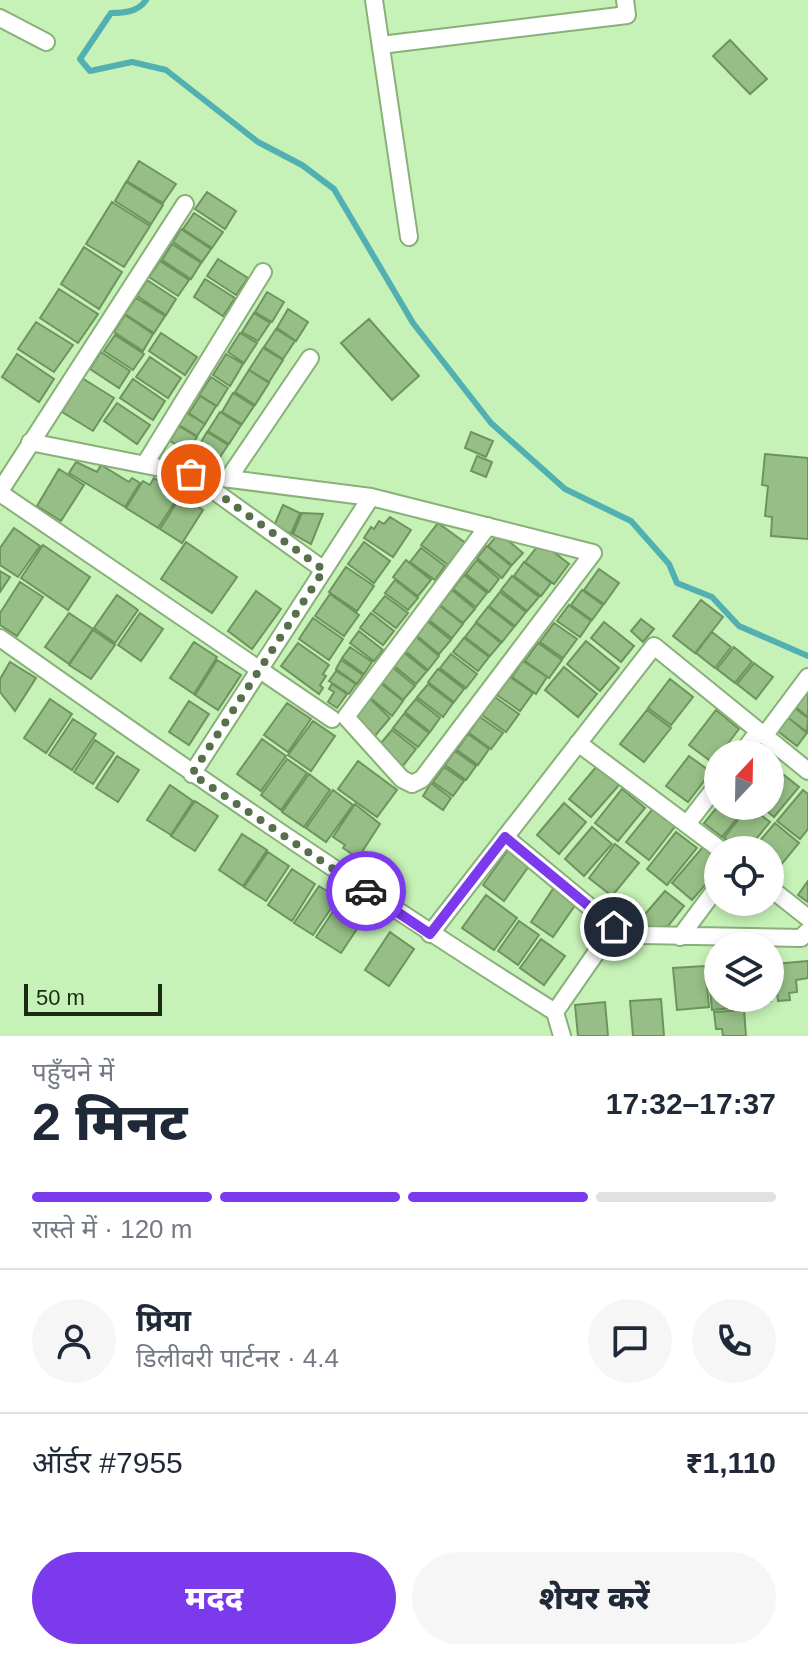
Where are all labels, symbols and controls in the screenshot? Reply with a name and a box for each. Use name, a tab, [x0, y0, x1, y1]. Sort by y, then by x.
pin	[157, 440, 225, 508]
icon: bag	[169, 452, 213, 496]
north arrow	[704, 740, 784, 820]
map controls	[704, 740, 784, 1012]
button: locate	[704, 836, 784, 916]
courier	[326, 851, 406, 931]
icon: car	[344, 869, 388, 913]
pin	[580, 893, 648, 961]
icon: home	[592, 905, 636, 949]
button: layers	[704, 932, 784, 1012]
scale bar	[24, 980, 162, 1016]
text: 50 m	[36, 985, 85, 1010]
text: पहुँचने में	[32, 1057, 114, 1087]
text: 17:32–17:37	[606, 1087, 776, 1120]
text: 2 मिनट	[32, 1093, 187, 1151]
text: रास्ते में · 120 m	[32, 1214, 192, 1244]
button: person	[32, 1299, 116, 1383]
button: chat	[588, 1299, 672, 1383]
button: phone	[692, 1299, 776, 1383]
text: प्रिया	[136, 1304, 191, 1337]
text: डिलीवरी पार्टनर · 4.4	[136, 1343, 339, 1373]
text: ऑर्डर #7955	[32, 1446, 183, 1479]
text: ₹1,110	[685, 1446, 776, 1479]
button: मदद	[32, 1552, 396, 1644]
button: शेयर करें	[412, 1552, 776, 1644]

